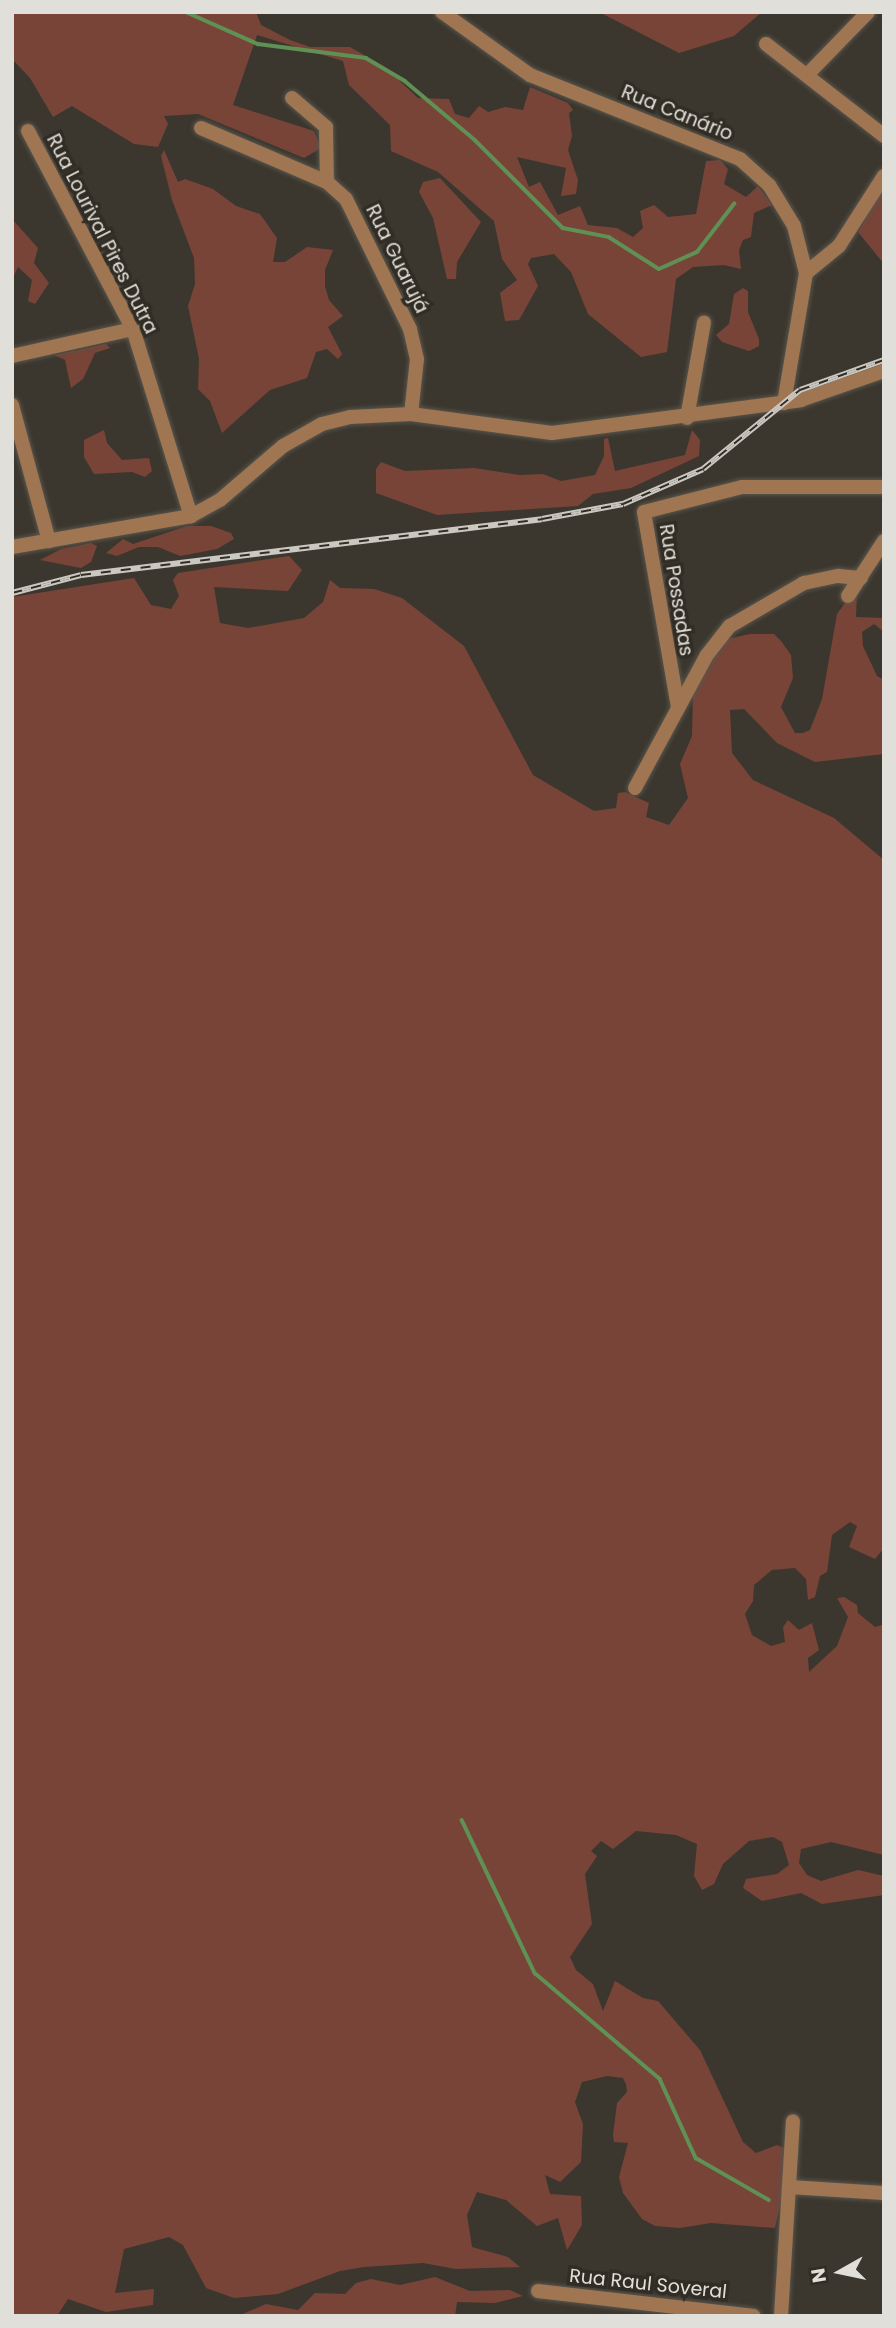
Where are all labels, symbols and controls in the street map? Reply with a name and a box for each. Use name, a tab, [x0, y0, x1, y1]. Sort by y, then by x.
street label: Rua Canário	[618, 80, 736, 146]
street label: Rua Lourival Pires Dutra	[42, 130, 162, 338]
street label: Rua Guarujá	[361, 201, 433, 317]
street label: Rua Possadas	[654, 522, 698, 658]
north arrow	[805, 2237, 875, 2307]
street label: Rua Raul Soveral	[568, 2264, 728, 2304]
text: N	[804, 2266, 833, 2285]

